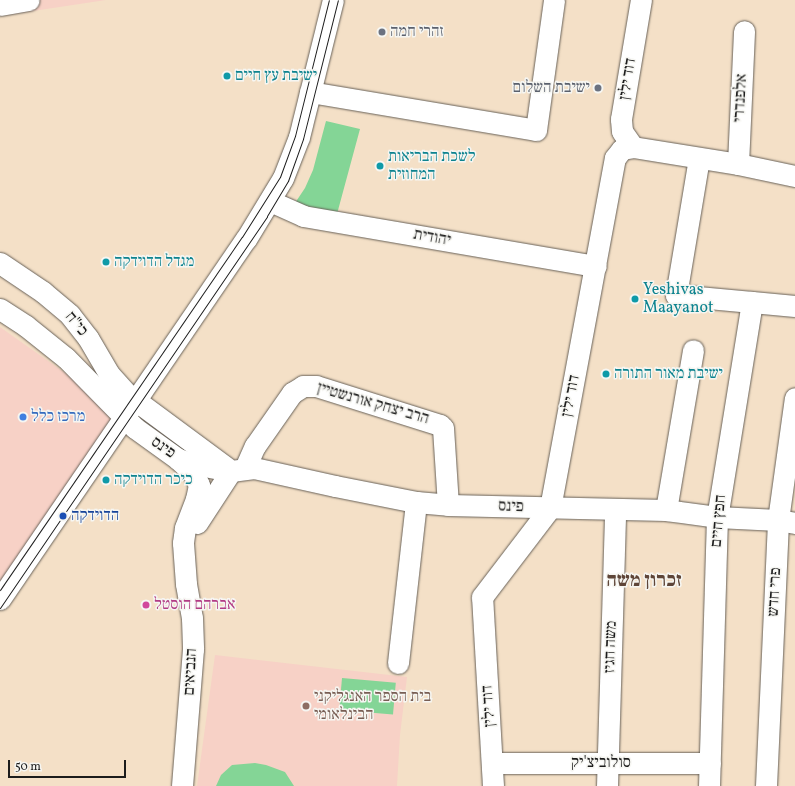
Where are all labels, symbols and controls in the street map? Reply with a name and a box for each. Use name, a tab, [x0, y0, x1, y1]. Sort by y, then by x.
place label: זהרי חמה	[390, 22, 444, 42]
marker: זהרי חמה	[377, 27, 387, 37]
street label: דוד ילין	[615, 57, 641, 101]
place label: ישיבת עץ חיים	[235, 66, 317, 86]
marker: ישיבת עץ חיים	[222, 71, 232, 81]
street label: אלפנדרי	[730, 73, 752, 123]
place label: ישיבת השלום	[513, 78, 590, 98]
marker: ישיבת השלום	[593, 83, 603, 93]
place label: לשכת הבריאות המחוזית	[388, 147, 476, 185]
marker: לשכת הבריאות המחוזית	[375, 161, 385, 171]
street label: יהודית	[412, 225, 452, 251]
place label: מגדל הדוידקה	[114, 252, 194, 272]
marker: מגדל הדוידקה	[101, 257, 111, 267]
place label: Yeshivas Maayanot	[643, 280, 714, 318]
marker: Yeshivas Maayanot	[630, 294, 640, 304]
street label: כי"ח	[60, 308, 92, 340]
place label: ישיבת מאור התורה	[614, 364, 723, 384]
marker: ישיבת מאור התורה	[601, 369, 611, 379]
street label: דוד ילין	[558, 373, 584, 419]
street label: הרב יצחק אורנשטיין	[315, 379, 431, 429]
place label: מרכז כלל	[31, 407, 85, 427]
marker: מרכז כלל	[18, 412, 28, 422]
street label: פינס	[147, 433, 179, 463]
place label: כיכר הדוידקה	[114, 470, 193, 490]
marker: כיכר הדוידקה	[101, 475, 111, 485]
street label: חפץ חיים	[707, 494, 731, 548]
street label: פינס	[498, 497, 524, 517]
place label: הדוידקה	[71, 506, 119, 526]
marker: הדוידקה	[58, 511, 68, 521]
street label: פרי חדש	[764, 567, 786, 617]
district label: זכרון משה	[606, 569, 682, 593]
place label: אברהם הוסטל	[154, 595, 235, 615]
marker: אברהם הוסטל	[141, 600, 151, 610]
street label: משה חגיז	[600, 620, 622, 674]
street label: הנביאים	[180, 648, 202, 696]
street label: דוד ילין	[478, 684, 500, 728]
place label: בית הספר האנגליקני הבינלאומי	[314, 687, 431, 725]
marker: בית הספר האנגליקני הבינלאומי	[301, 701, 311, 711]
scale bar	[10, 752, 128, 778]
street label: סולוביצ'יק	[571, 753, 631, 773]
text: 50 m	[15, 759, 41, 775]

